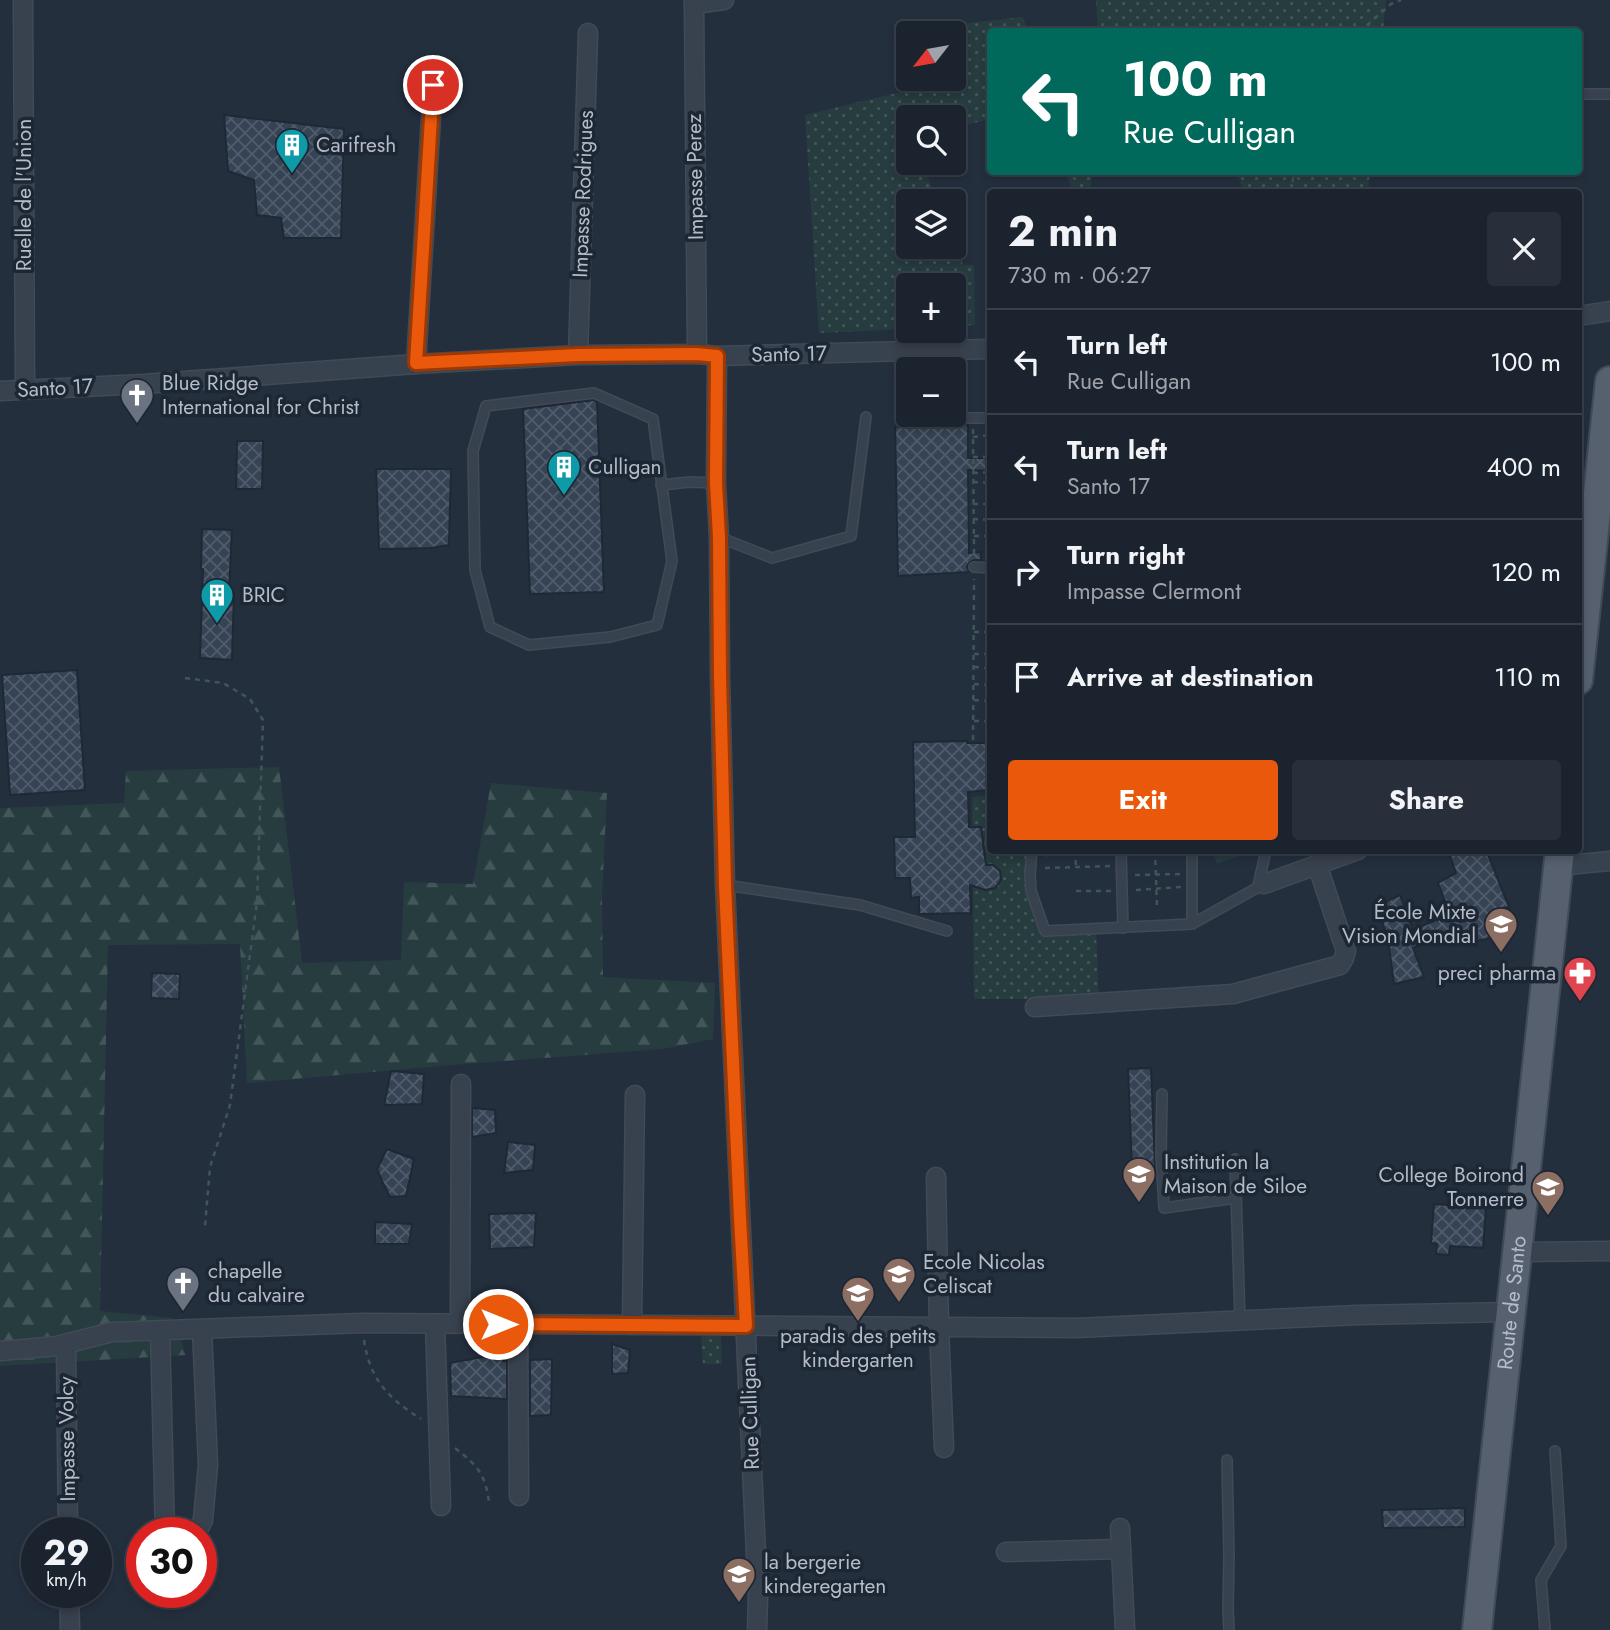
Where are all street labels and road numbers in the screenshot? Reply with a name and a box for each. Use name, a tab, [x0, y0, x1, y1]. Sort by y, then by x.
street label: Impasse Rodrigues	[565, 110, 601, 278]
street label: Impasse Perez	[679, 113, 711, 240]
street label: Ruelle de l'Union	[9, 119, 39, 271]
street label: Santo 17	[751, 338, 827, 370]
street label: Santo 17	[16, 371, 94, 405]
street label: Route de Santo	[1490, 1234, 1534, 1371]
street label: Rue Culligan	[733, 1356, 767, 1470]
street label: Impasse Volcy	[51, 1375, 83, 1502]

